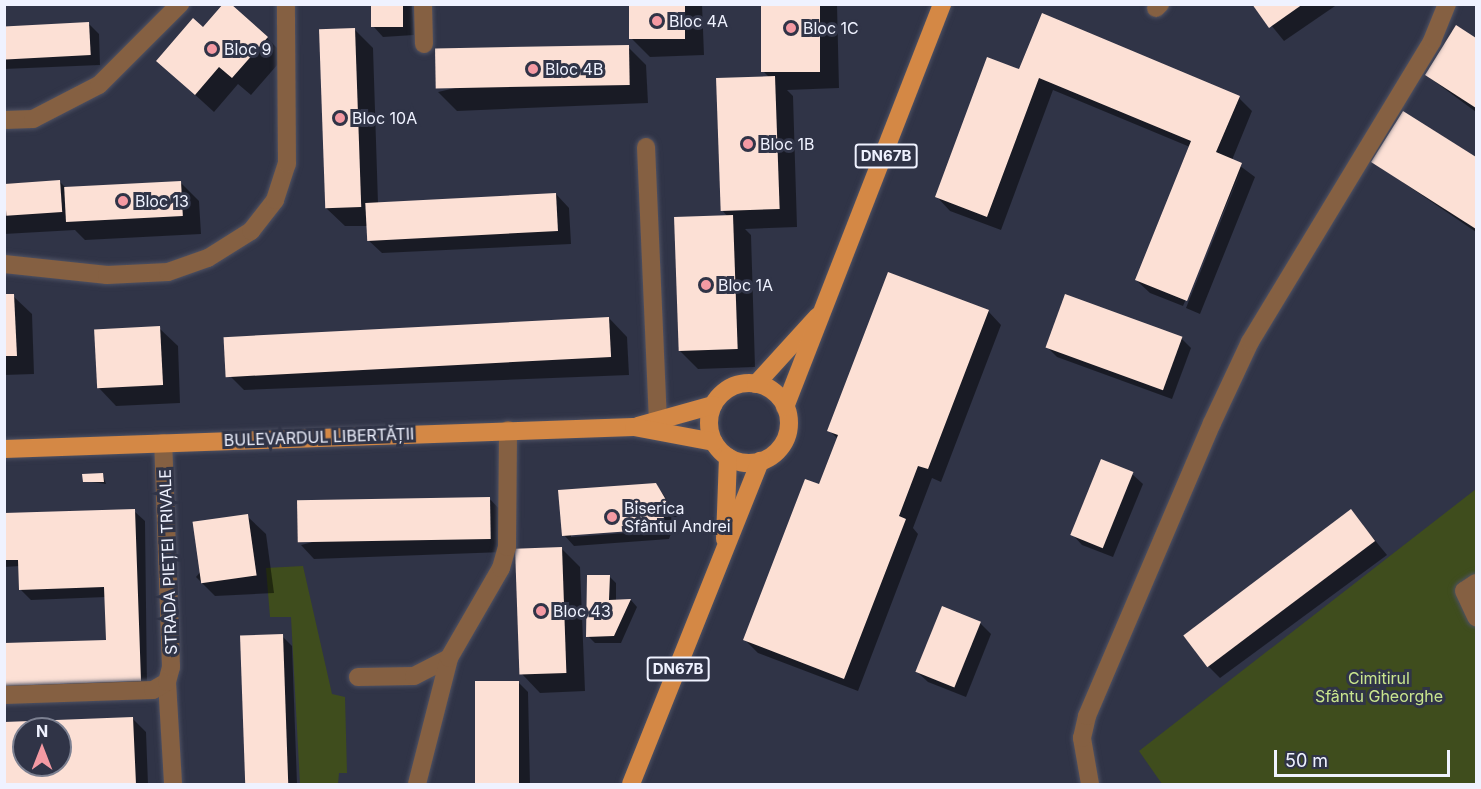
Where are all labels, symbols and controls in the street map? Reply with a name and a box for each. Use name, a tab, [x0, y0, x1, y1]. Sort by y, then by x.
place label: Bloc 4A	[669, 11, 728, 31]
marker: Bloc 4A	[650, 14, 664, 28]
place label: Bloc 1C	[803, 18, 859, 38]
marker: Bloc 1C	[784, 21, 798, 35]
place label: Bloc 9	[224, 39, 272, 59]
marker: Bloc 9	[205, 42, 219, 56]
place label: Bloc 4B	[545, 59, 603, 79]
marker: Bloc 4B	[526, 62, 540, 76]
place label: Bloc 10A	[352, 108, 417, 128]
marker: Bloc 10A	[333, 111, 347, 125]
place label: Bloc 1B	[760, 134, 815, 154]
marker: Bloc 1B	[741, 137, 755, 151]
road number: DN67B	[854, 144, 918, 168]
place label: Bloc 13	[135, 191, 189, 211]
marker: Bloc 13	[116, 194, 130, 208]
place label: Bloc 1A	[718, 275, 773, 295]
marker: Bloc 1A	[699, 278, 713, 292]
street label: BULEVARDUL LIBERTĂȚII	[223, 424, 415, 450]
street label: STRADA PIEȚEI TRIVALE	[155, 469, 181, 655]
place label: Biserica Sfântul Andrei	[624, 498, 731, 536]
marker: Biserica Sfântul Andrei	[605, 510, 619, 524]
place label: Bloc 43	[553, 601, 611, 621]
marker: Bloc 43	[534, 604, 548, 618]
road number: DN67B	[646, 657, 710, 681]
park label: Cimitirul Sfântu Gheorghe	[1315, 668, 1443, 706]
north arrow	[12, 717, 72, 777]
text: N	[36, 721, 48, 741]
scale bar	[1277, 738, 1452, 776]
text: 50 m	[1285, 750, 1328, 771]

